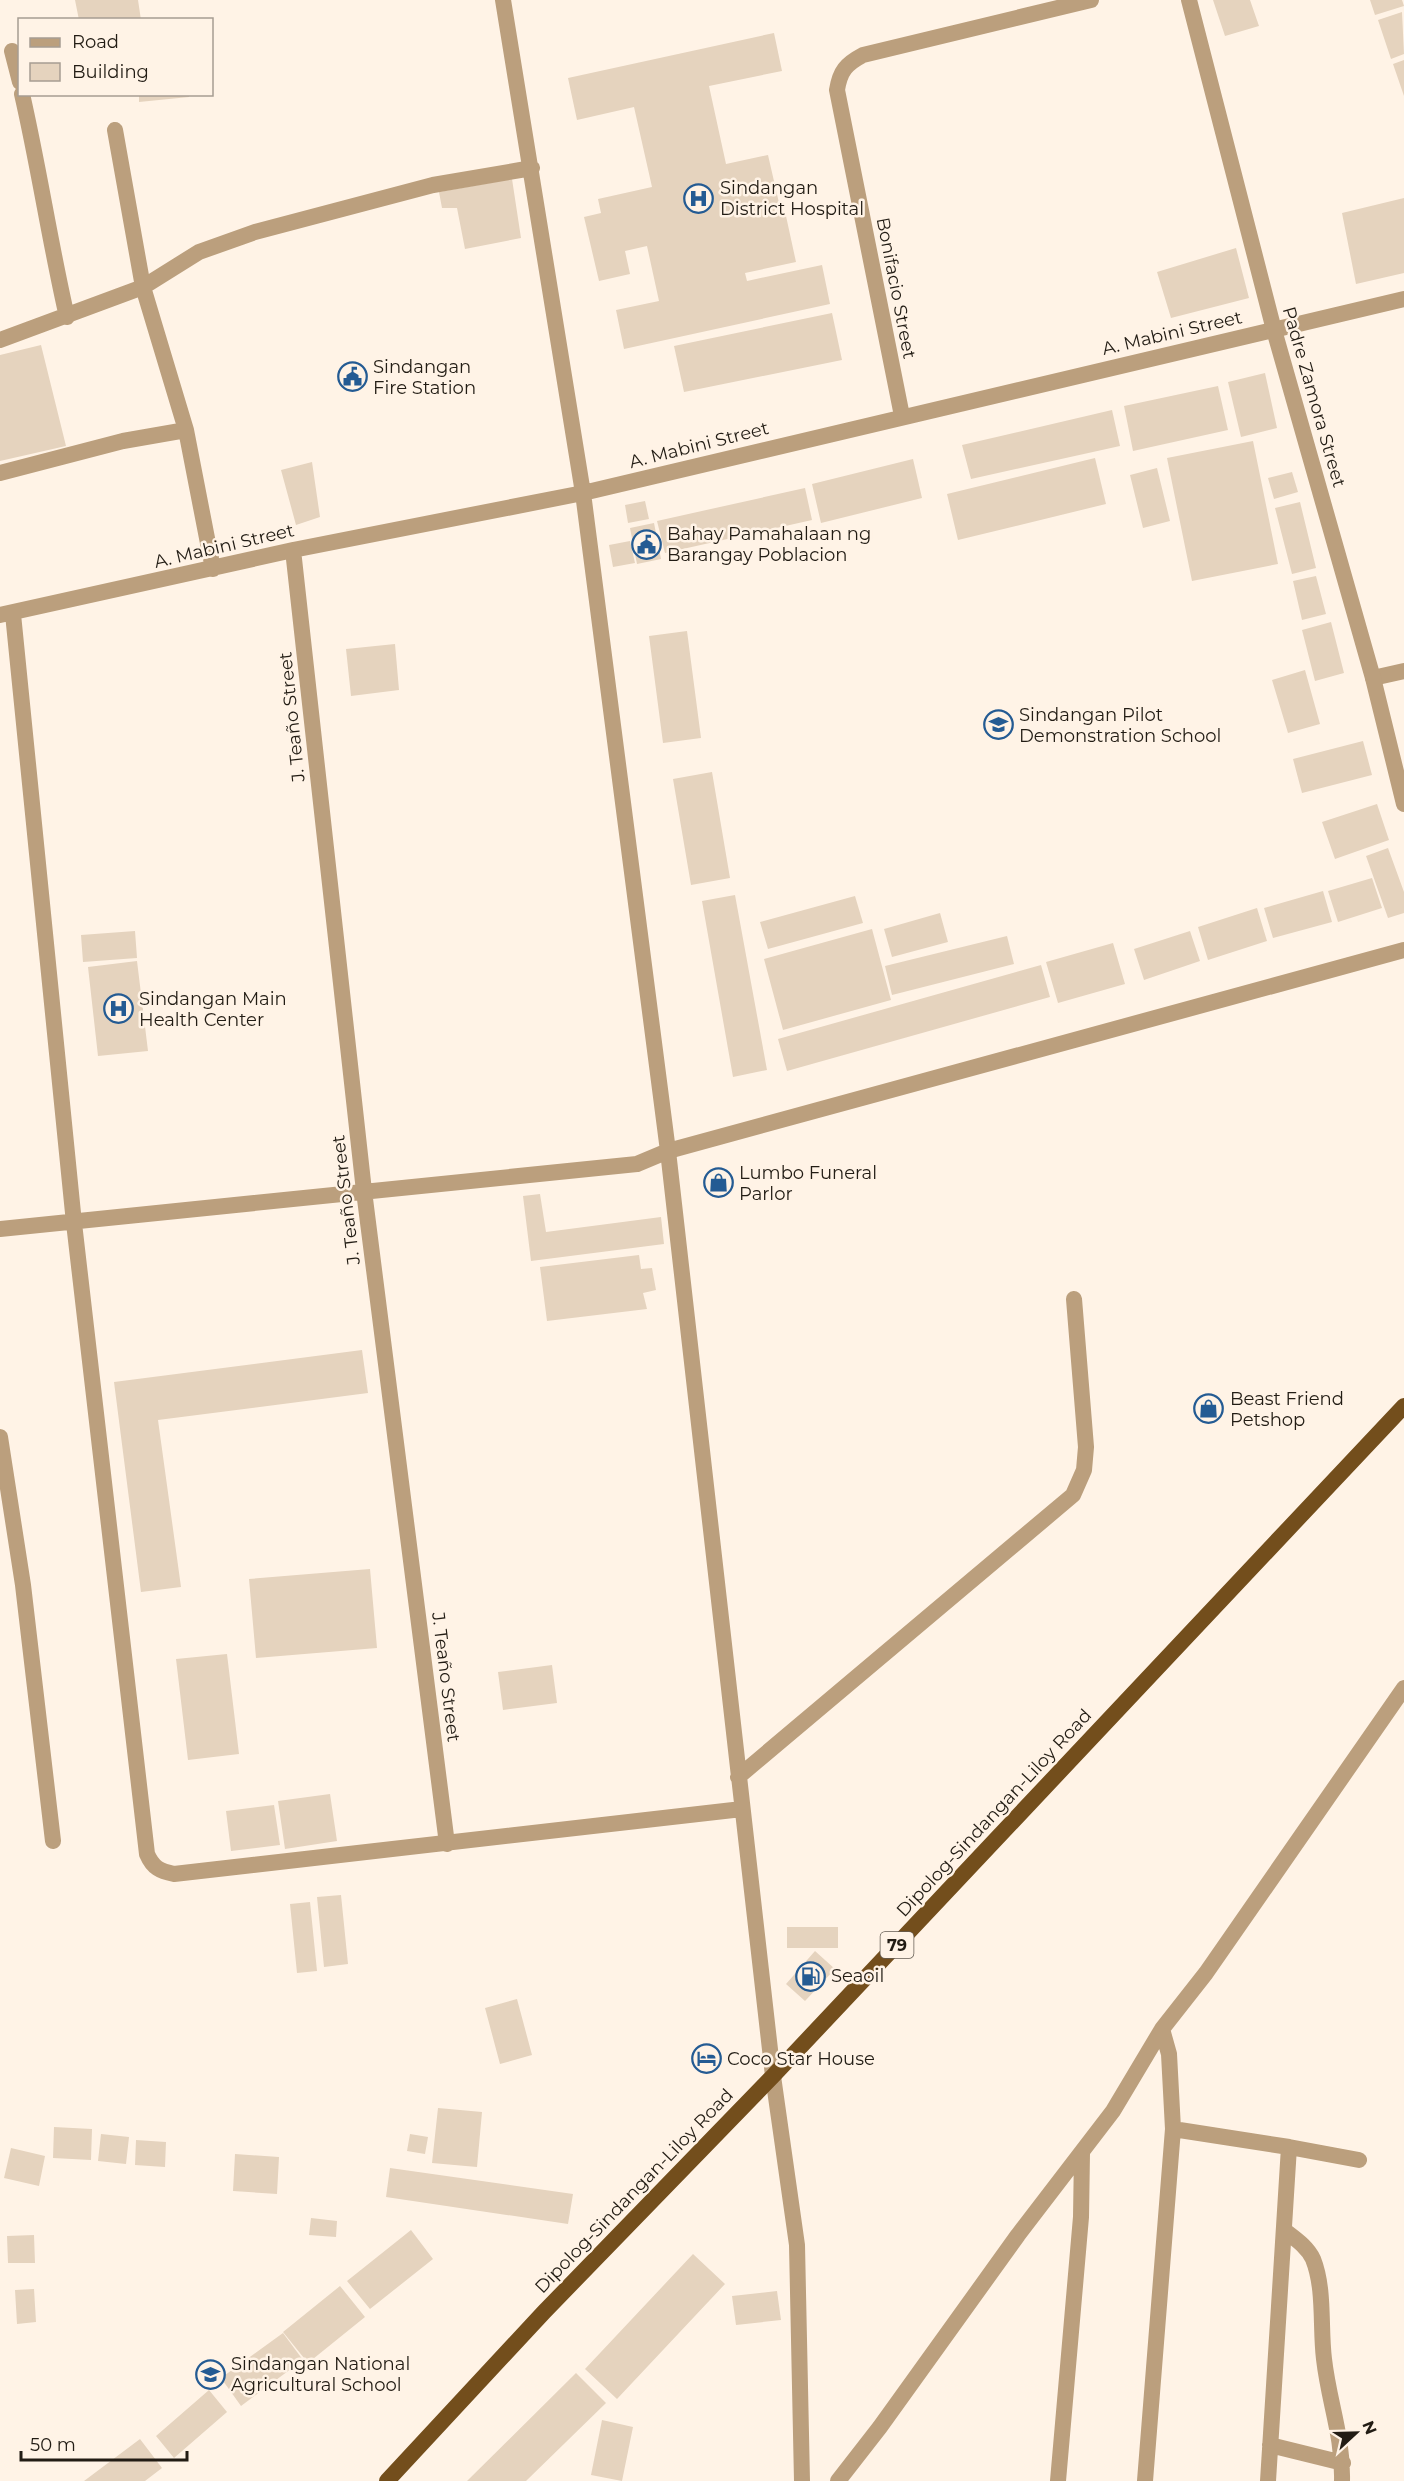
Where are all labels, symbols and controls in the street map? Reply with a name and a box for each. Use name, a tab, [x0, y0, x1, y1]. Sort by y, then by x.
legend	[18, 18, 213, 96]
text: Road	[72, 31, 119, 53]
text: Building	[72, 61, 149, 83]
place label: Sindangan District Hospital	[720, 177, 864, 220]
hospital icon: Sindangan District Hospital	[683, 182, 715, 214]
street label: Bonifacio Street	[871, 215, 921, 361]
street label: Padre Zamora Street	[1278, 304, 1350, 490]
street label: A. Mabini Street	[1100, 306, 1244, 360]
place label: Sindangan Fire Station	[373, 356, 476, 399]
public building icon: Sindangan Fire Station	[336, 361, 368, 393]
street label: A. Mabini Street	[627, 417, 771, 473]
street label: A. Mabini Street	[152, 519, 296, 573]
place label: Bahay Pamahalaan ng Barangay Poblacion	[667, 523, 871, 566]
public building icon: Bahay Pamahalaan ng Barangay Poblacion	[630, 528, 662, 560]
street label: J. Teaño Street	[274, 651, 310, 784]
place label: Sindangan Pilot Demonstration School	[1019, 704, 1221, 747]
school or university icon: Sindangan Pilot Demonstration School	[982, 709, 1014, 741]
place label: Sindangan Main Health Center	[139, 988, 287, 1031]
hospital icon: Sindangan Main Health Center	[102, 993, 134, 1025]
street label: J. Teaño Street	[327, 1134, 365, 1267]
place label: Lumbo Funeral Parlor	[739, 1162, 877, 1205]
shop icon: Lumbo Funeral Parlor	[702, 1167, 734, 1199]
place label: Beast Friend Petshop	[1230, 1388, 1344, 1431]
shop icon: Beast Friend Petshop	[1193, 1393, 1225, 1425]
street label: J. Teaño Street	[427, 1610, 465, 1743]
street label: Dipolog-Sindangan-Liloy Road	[892, 1705, 1096, 1921]
road number: 79	[880, 1932, 914, 1958]
fuel station icon: Seaoil	[794, 1960, 826, 1992]
place label: Seaoil	[831, 1965, 884, 1987]
hotel icon: Coco Star House	[690, 2043, 722, 2075]
place label: Coco Star House	[727, 2048, 875, 2070]
street label: Dipolog-Sindangan-Liloy Road	[530, 2084, 738, 2298]
place label: Sindangan National Agricultural School	[231, 2353, 410, 2396]
school or university icon: Sindangan National Agricultural School	[194, 2358, 226, 2390]
north arrow	[1326, 2403, 1386, 2463]
text: N	[1358, 2418, 1381, 2437]
scale bar	[21, 2424, 188, 2462]
text: 50 m	[30, 2434, 76, 2456]

